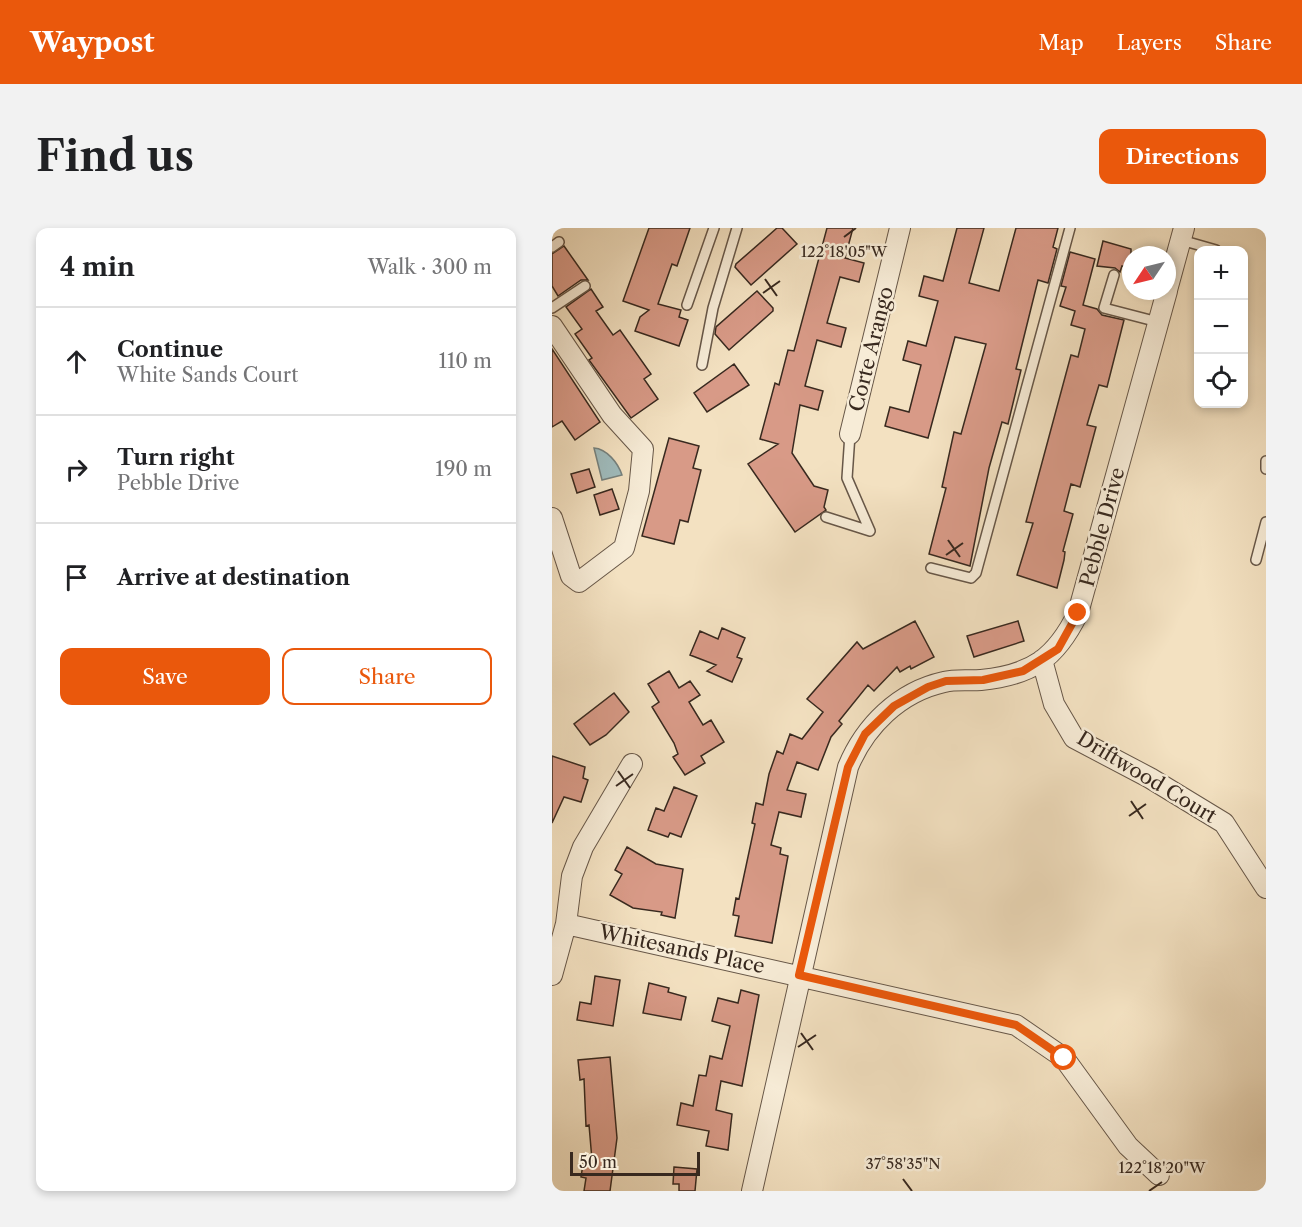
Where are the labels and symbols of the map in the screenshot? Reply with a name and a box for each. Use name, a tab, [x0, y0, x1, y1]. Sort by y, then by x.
text: 122°18'05"W	[801, 242, 888, 261]
north arrow	[1122, 246, 1176, 300]
street label: Corte Arango	[844, 284, 898, 414]
street label: Pebble Drive	[1075, 465, 1129, 589]
route end	[1064, 599, 1090, 625]
street label: Driftwood Court	[1073, 726, 1221, 828]
street label: Whitesands Place	[596, 920, 767, 978]
route start	[1050, 1044, 1076, 1070]
scale bar	[570, 1149, 700, 1176]
text: 37°58'35"N	[865, 1154, 941, 1173]
text: 122°18'20"W	[1118, 1158, 1206, 1177]

